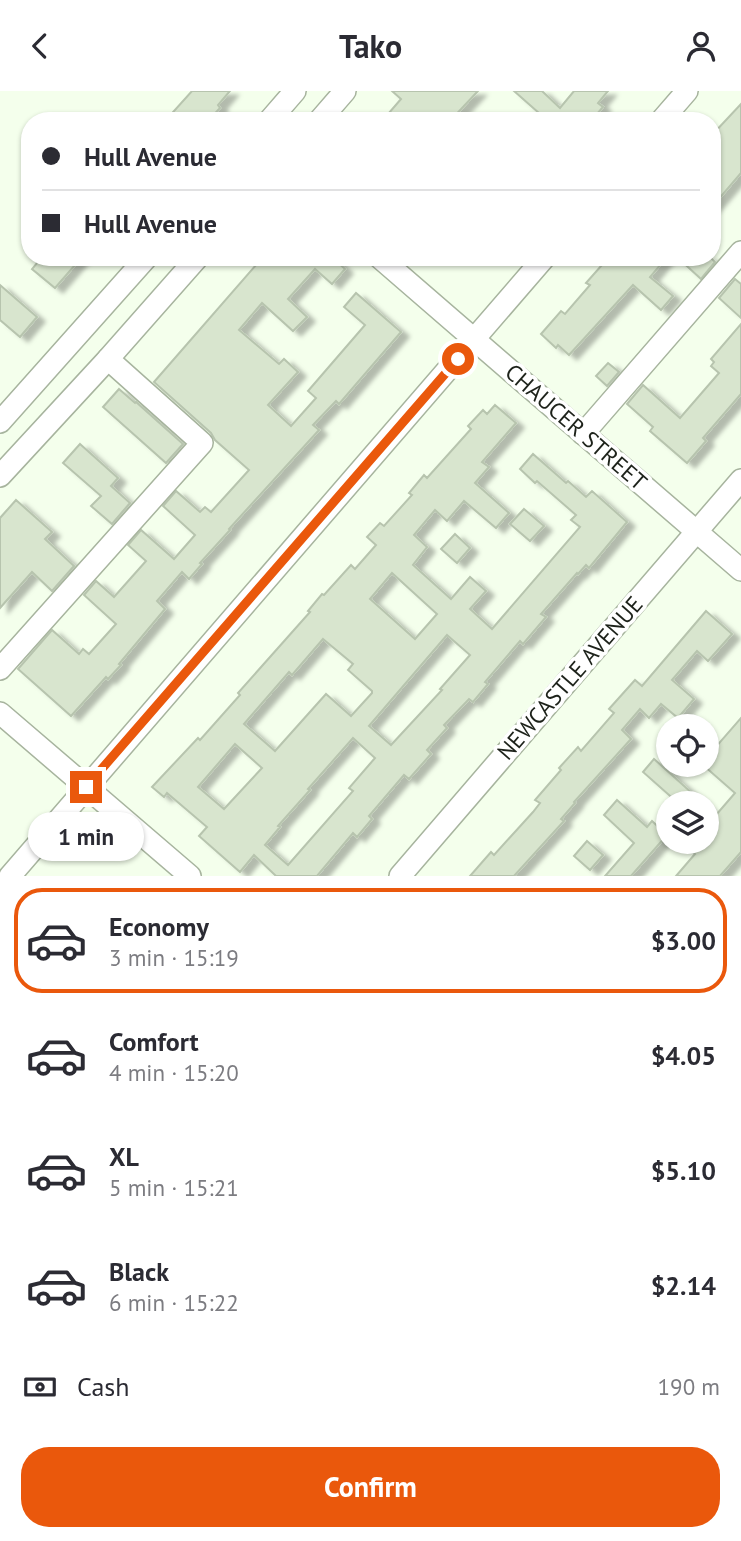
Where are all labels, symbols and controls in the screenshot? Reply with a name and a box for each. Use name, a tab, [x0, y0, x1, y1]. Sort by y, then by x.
text: Tako	[339, 25, 402, 67]
icon: back	[21, 27, 59, 65]
icon: person	[682, 27, 720, 65]
text: Hull Avenue	[84, 140, 217, 173]
text: Hull Avenue	[84, 207, 217, 240]
route start	[442, 343, 474, 375]
street label: CHAUCER STREET	[499, 357, 653, 496]
street label: NEWCASTLE AVENUE	[491, 590, 649, 766]
map controls	[656, 714, 719, 854]
button: locate	[656, 714, 719, 777]
route end	[70, 771, 102, 803]
button: layers	[656, 791, 719, 854]
callout: 1 min	[28, 811, 144, 861]
text: 1 min	[58, 822, 114, 851]
icon: car	[25, 909, 88, 972]
text: Economy	[109, 910, 209, 943]
text: $3.00	[651, 924, 716, 957]
text: 3 min · 15:19	[109, 943, 239, 972]
icon: car	[25, 1024, 88, 1087]
text: Comfort	[109, 1025, 199, 1058]
text: $4.05	[651, 1039, 716, 1072]
text: 4 min · 15:20	[109, 1058, 239, 1087]
icon: car	[25, 1139, 88, 1202]
text: XL	[109, 1140, 139, 1173]
text: $5.10	[651, 1154, 716, 1187]
text: 5 min · 15:21	[109, 1173, 239, 1202]
icon: car	[25, 1254, 88, 1317]
text: Black	[109, 1255, 169, 1288]
text: $2.14	[651, 1269, 716, 1302]
text: 6 min · 15:22	[109, 1288, 239, 1317]
icon: cash	[21, 1368, 59, 1406]
text: Cash	[77, 1370, 129, 1403]
text: 190 m	[658, 1372, 720, 1401]
button: Confirm	[21, 1447, 720, 1527]

